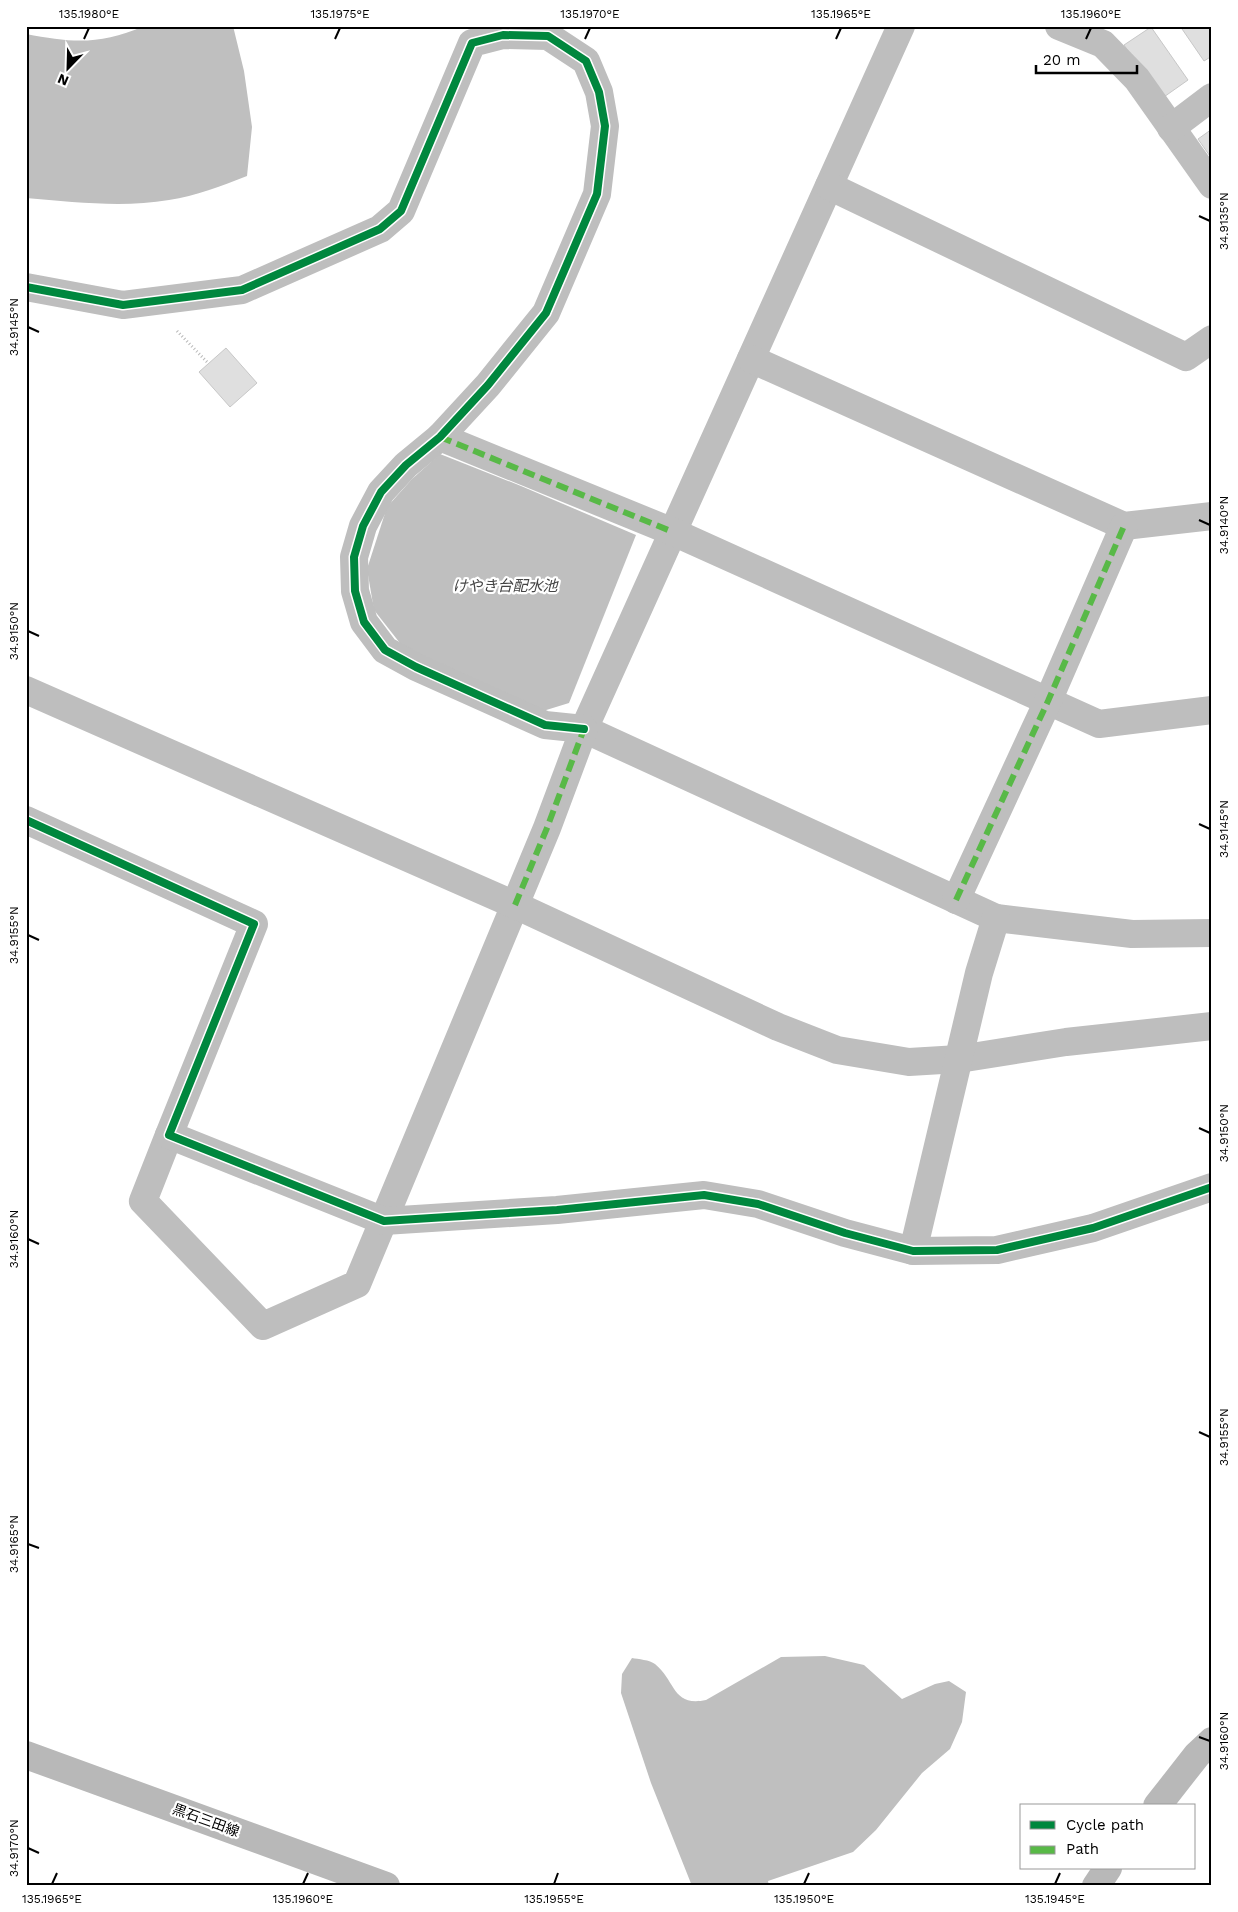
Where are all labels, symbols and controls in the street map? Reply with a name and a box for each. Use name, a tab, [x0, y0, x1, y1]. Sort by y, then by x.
text: 135.1980°E	[59, 7, 120, 21]
text: 135.1975°E	[310, 7, 370, 21]
text: 135.1970°E	[560, 7, 620, 21]
text: 135.1965°E	[811, 7, 871, 21]
text: 135.1960°E	[1061, 7, 1122, 21]
north arrow	[42, 42, 92, 92]
scale bar	[1036, 42, 1137, 74]
text: 20 m	[1043, 51, 1081, 69]
text: N	[55, 71, 71, 89]
text: 34.9135°N	[1217, 192, 1231, 250]
text: 34.9145°N	[7, 298, 21, 356]
text: 34.9140°N	[1217, 496, 1231, 554]
water label: けやき台配水池	[452, 577, 559, 595]
text: 34.9150°N	[7, 602, 21, 660]
text: 34.9145°N	[1217, 800, 1231, 858]
text: 34.9155°N	[7, 906, 21, 964]
text: 34.9150°N	[1217, 1104, 1231, 1162]
text: 34.9160°N	[7, 1210, 21, 1268]
text: 34.9155°N	[1217, 1408, 1231, 1466]
text: 34.9165°N	[7, 1515, 21, 1573]
text: 34.9160°N	[1217, 1712, 1231, 1770]
street label: 黒石三田線	[170, 1801, 242, 1839]
legend	[1020, 1804, 1196, 1870]
text: Cycle path	[1066, 1816, 1144, 1834]
text: 34.9170°N	[7, 1819, 21, 1877]
text: Path	[1066, 1840, 1099, 1858]
text: 135.1965°E	[22, 1892, 82, 1906]
text: 135.1960°E	[273, 1892, 334, 1906]
text: 135.1955°E	[524, 1892, 584, 1906]
text: 135.1950°E	[774, 1892, 834, 1906]
text: 135.1945°E	[1025, 1892, 1085, 1906]

